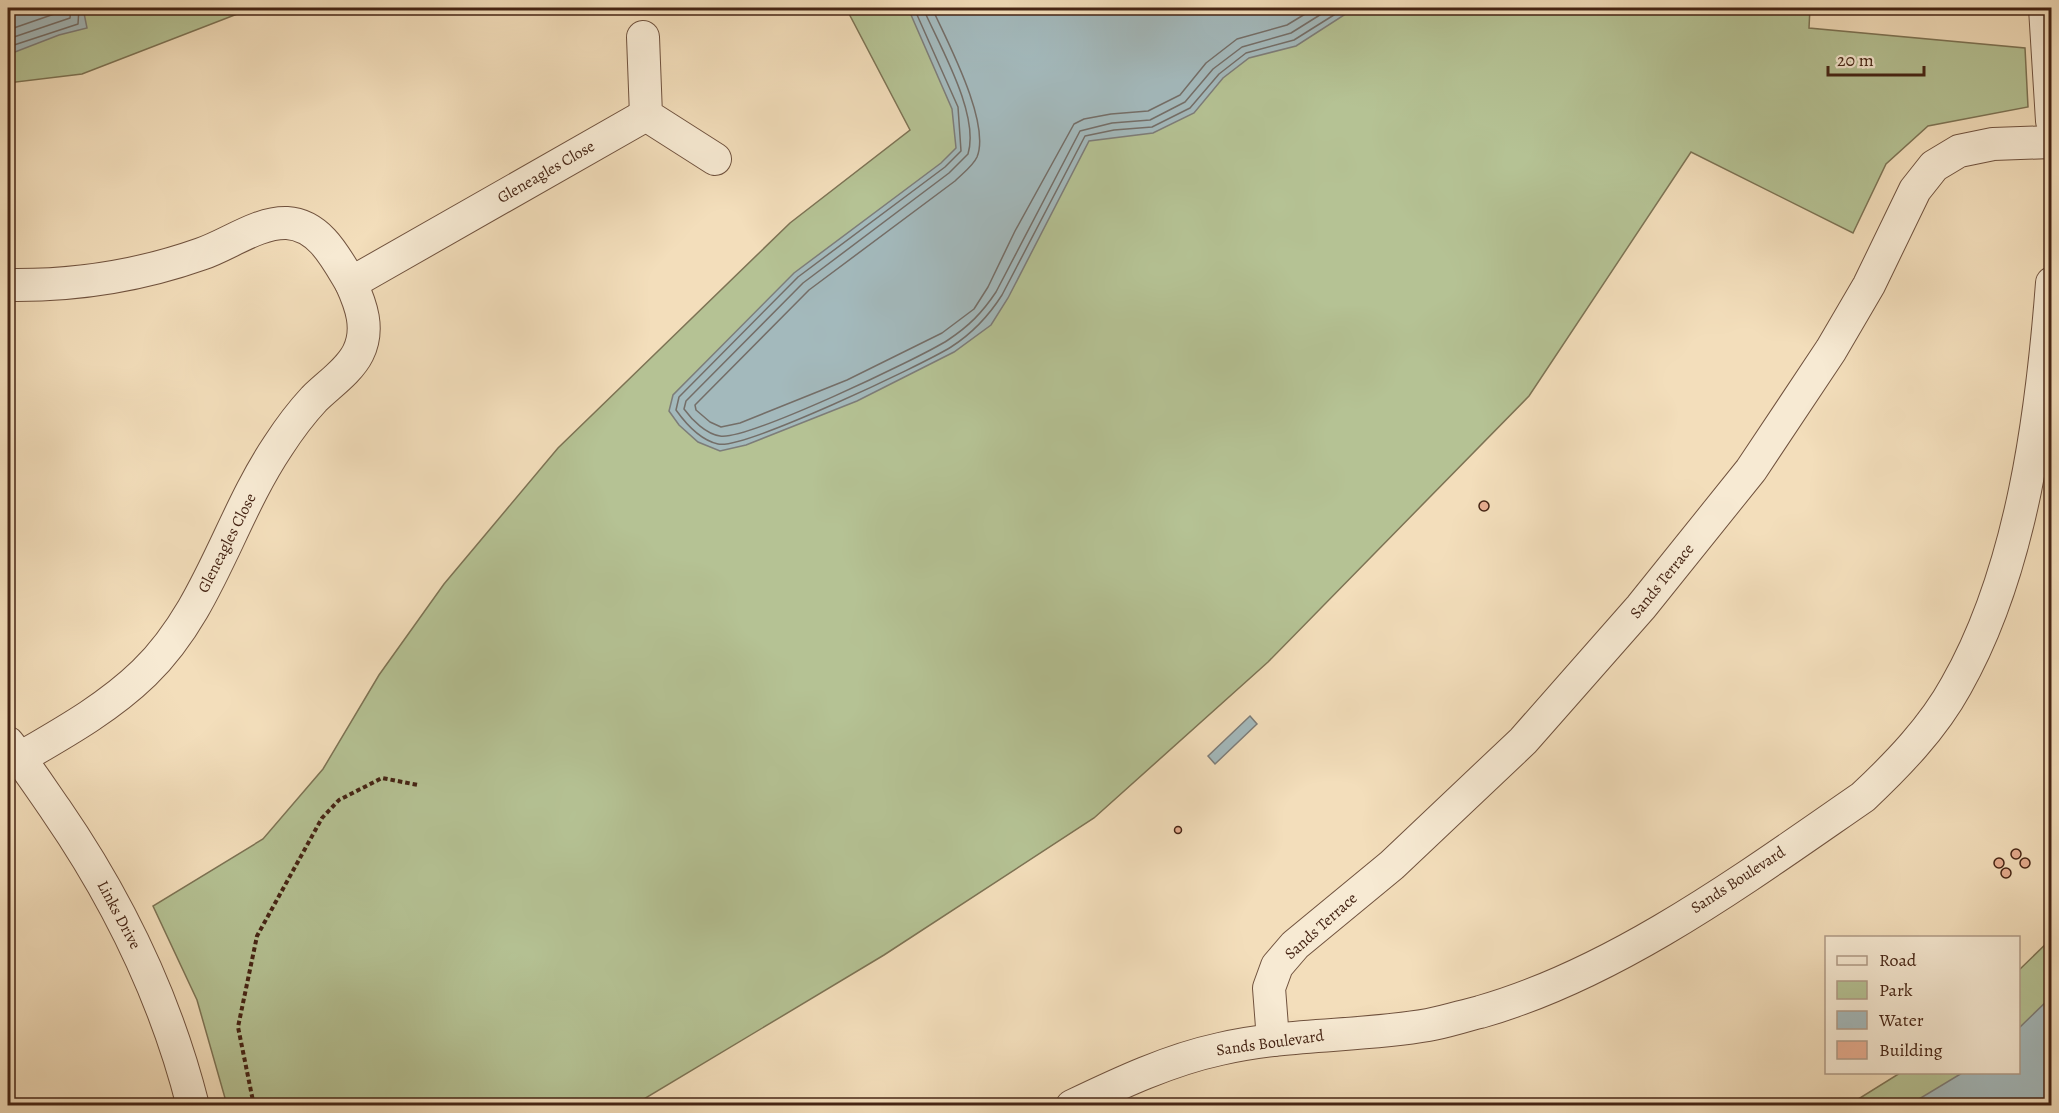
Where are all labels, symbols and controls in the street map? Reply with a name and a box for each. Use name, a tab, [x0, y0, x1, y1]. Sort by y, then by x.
scale bar	[1828, 39, 1924, 77]
text: 20 m	[1837, 48, 1874, 72]
street label: Gleneagles Close	[493, 135, 599, 209]
street label: Gleneagles Close	[192, 489, 262, 597]
street label: Sands Terrace	[1625, 539, 1699, 623]
street label: Sands Boulevard	[1686, 841, 1790, 919]
street label: Links Drive	[92, 877, 146, 953]
street label: Sands Terrace	[1280, 887, 1362, 965]
legend	[1825, 936, 2020, 1074]
text: Road	[1879, 948, 1917, 972]
text: Park	[1879, 978, 1913, 1002]
text: Water	[1878, 1008, 1924, 1032]
street label: Sands Boulevard	[1215, 1024, 1326, 1061]
text: Building	[1879, 1038, 1943, 1062]

